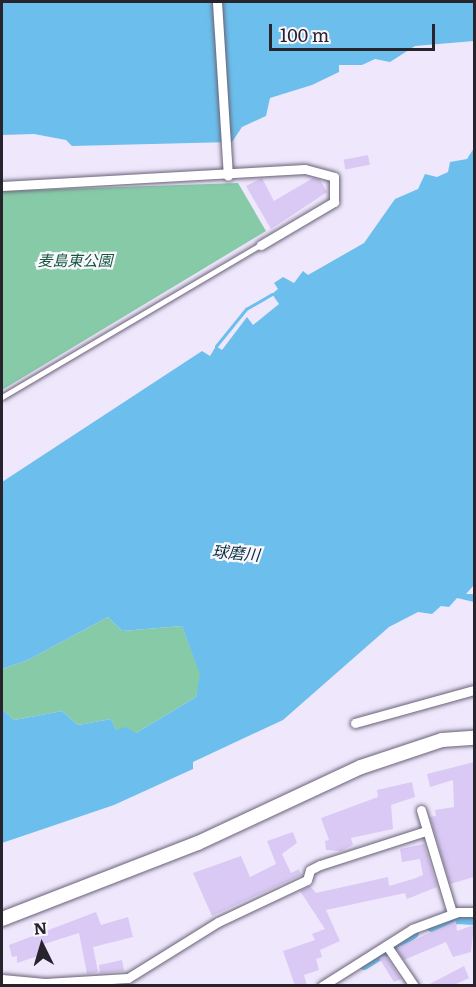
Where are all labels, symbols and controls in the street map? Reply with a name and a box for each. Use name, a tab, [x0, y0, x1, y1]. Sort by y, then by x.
scale bar	[272, 12, 438, 50]
text: 100 m	[280, 21, 329, 48]
park label: 麦島東公園	[38, 251, 112, 269]
water label: 球磨川	[211, 540, 261, 564]
north arrow	[12, 915, 72, 975]
text: N	[33, 915, 48, 940]

